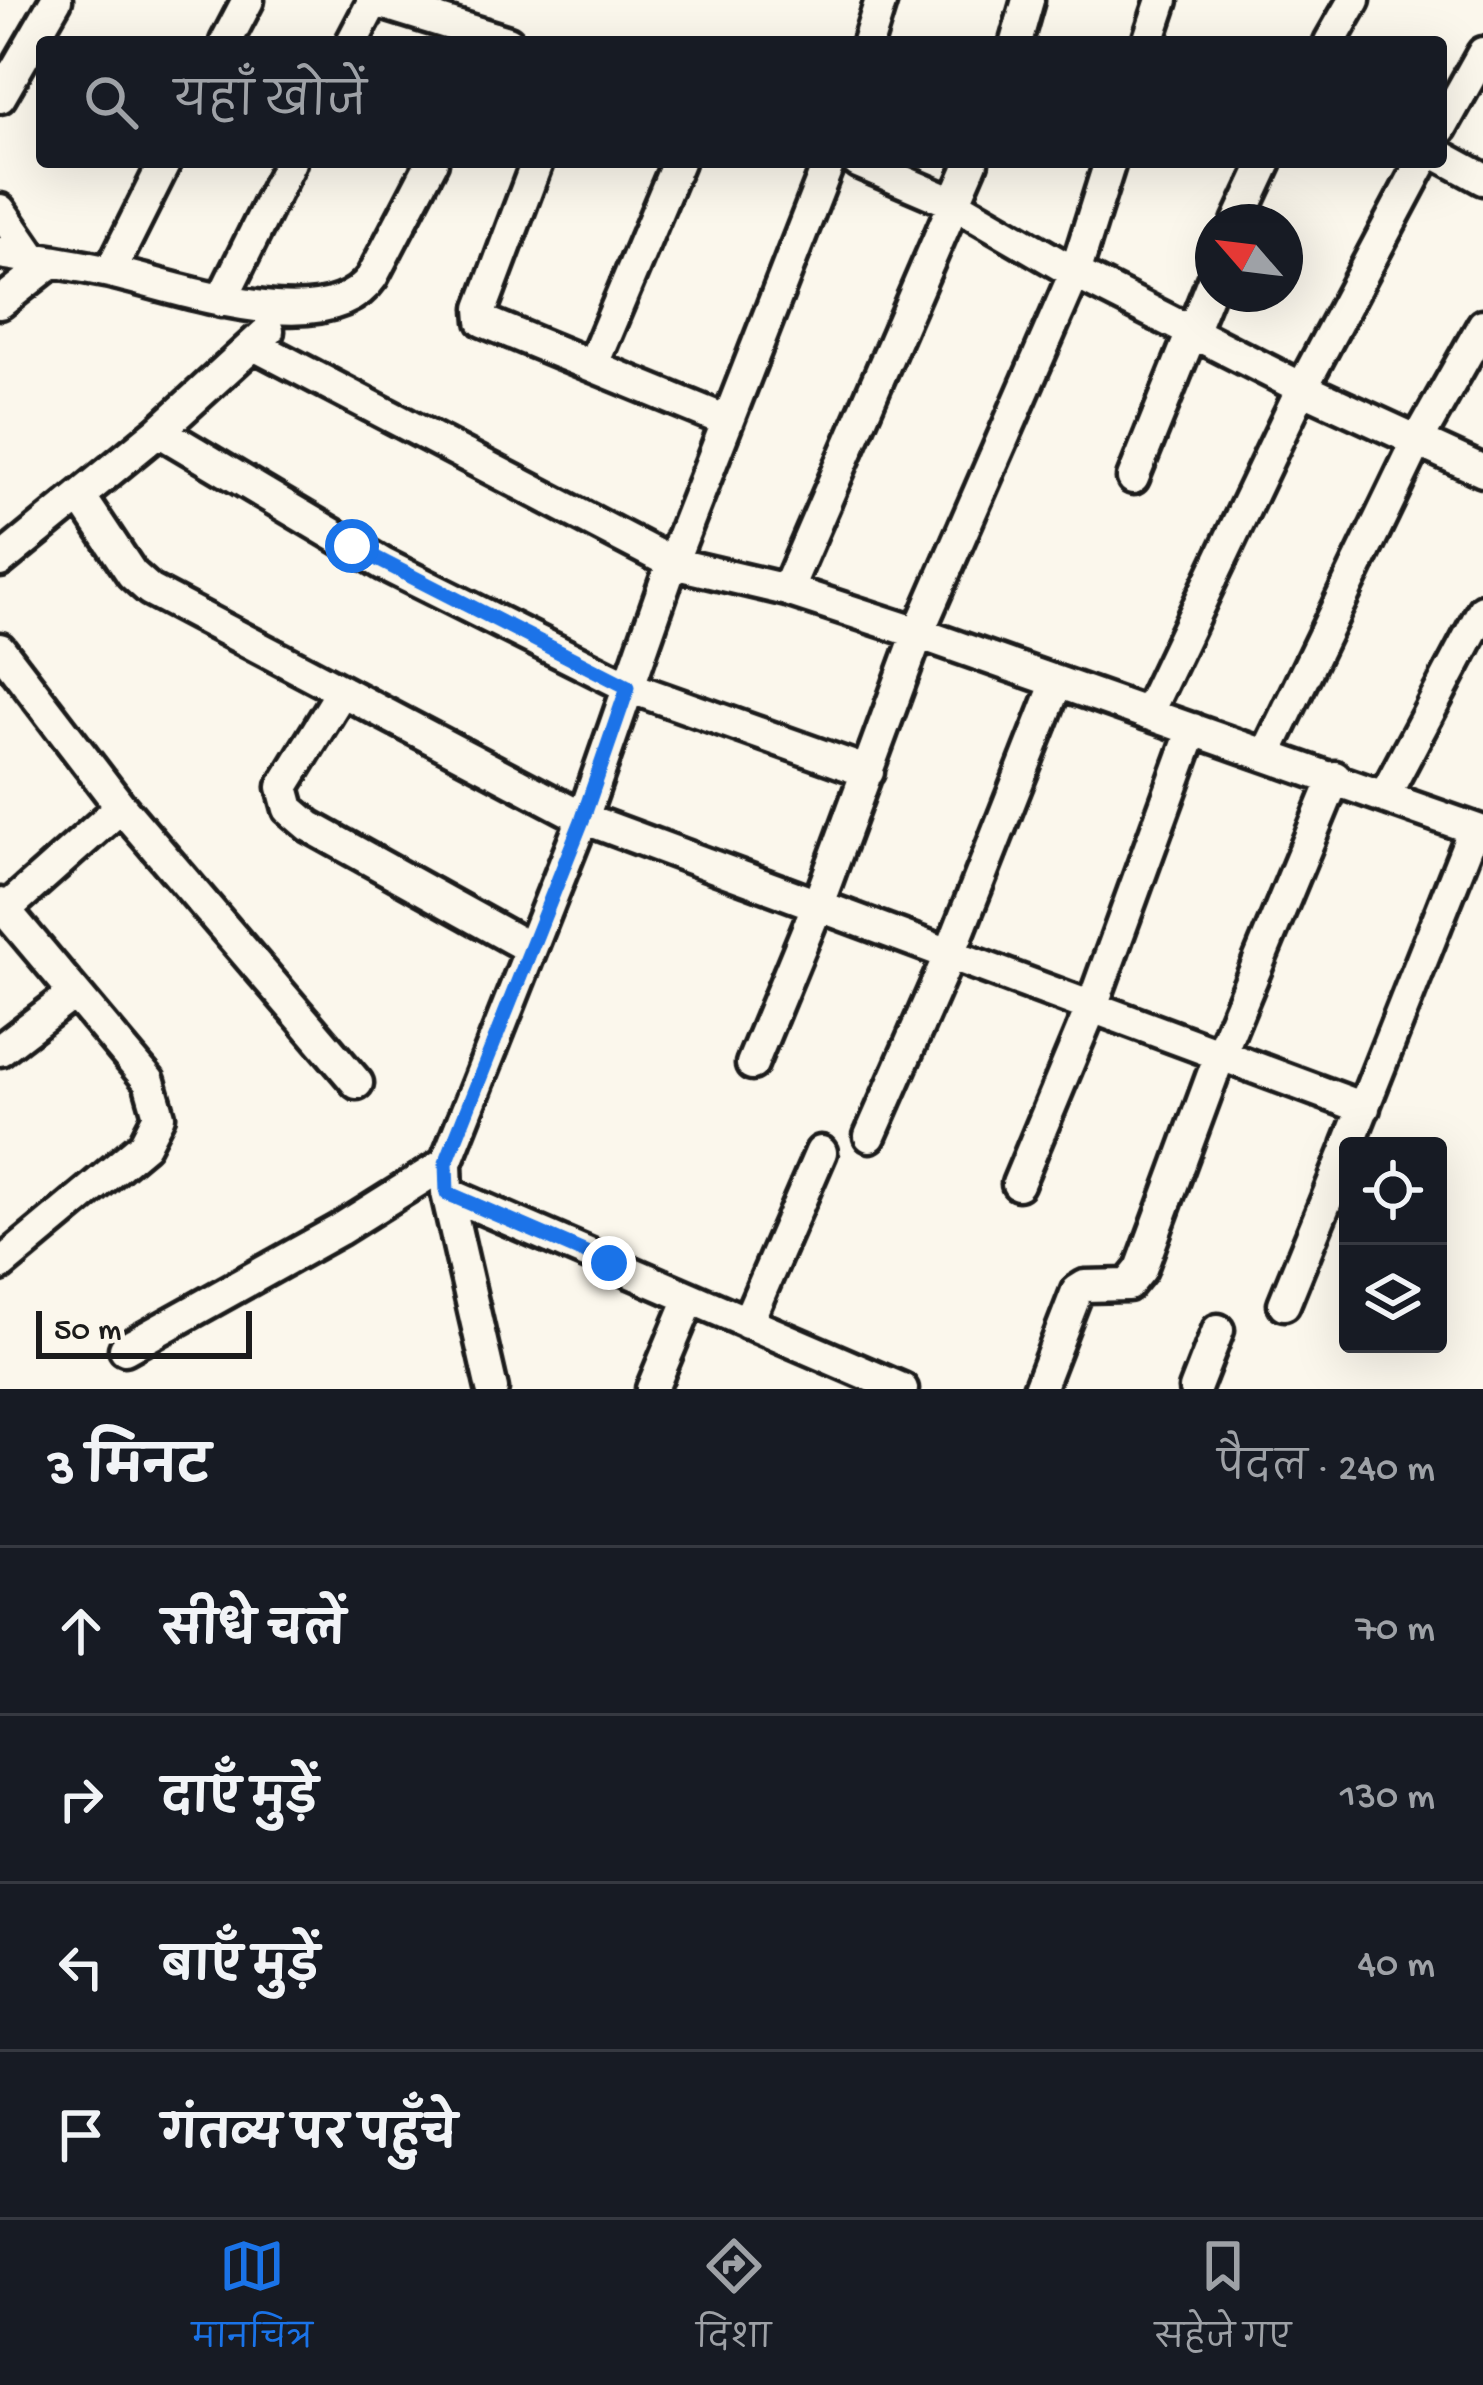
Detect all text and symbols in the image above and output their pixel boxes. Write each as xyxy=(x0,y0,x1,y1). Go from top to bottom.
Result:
search box xyxy=(36,36,1447,168)
icon: search xyxy=(78,69,144,135)
text: यहाँ खोजें xyxy=(174,79,367,132)
north arrow xyxy=(1195,204,1303,312)
route start xyxy=(325,519,379,573)
map controls xyxy=(1339,1137,1447,1353)
button: locate xyxy=(1339,1137,1447,1245)
route end xyxy=(582,1236,636,1290)
button: layers xyxy=(1339,1245,1447,1353)
scale bar xyxy=(36,1305,252,1358)
text: 50 m xyxy=(54,1313,121,1351)
text: 3 मिनट xyxy=(48,1442,210,1502)
text: पैदल · 240 m xyxy=(1217,1448,1435,1494)
icon: ahead xyxy=(48,1598,114,1664)
text: सीधे चलें xyxy=(162,1608,345,1661)
text: 70 m xyxy=(1356,1608,1435,1654)
icon: right xyxy=(48,1766,114,1832)
text: दाएँ मुड़ें xyxy=(162,1776,318,1829)
text: 130 m xyxy=(1340,1776,1435,1822)
icon: left xyxy=(48,1934,114,2000)
text: बाएँ मुड़ें xyxy=(162,1944,319,1997)
text: 40 m xyxy=(1357,1944,1435,1990)
icon: arrive xyxy=(48,2102,114,2168)
text: गंतव्य पर पहुँचे xyxy=(162,2112,457,2165)
tab: मानचित्र xyxy=(192,2233,313,2372)
tab: दिशा xyxy=(696,2233,771,2372)
tab: सहेजे गए xyxy=(1155,2233,1291,2372)

